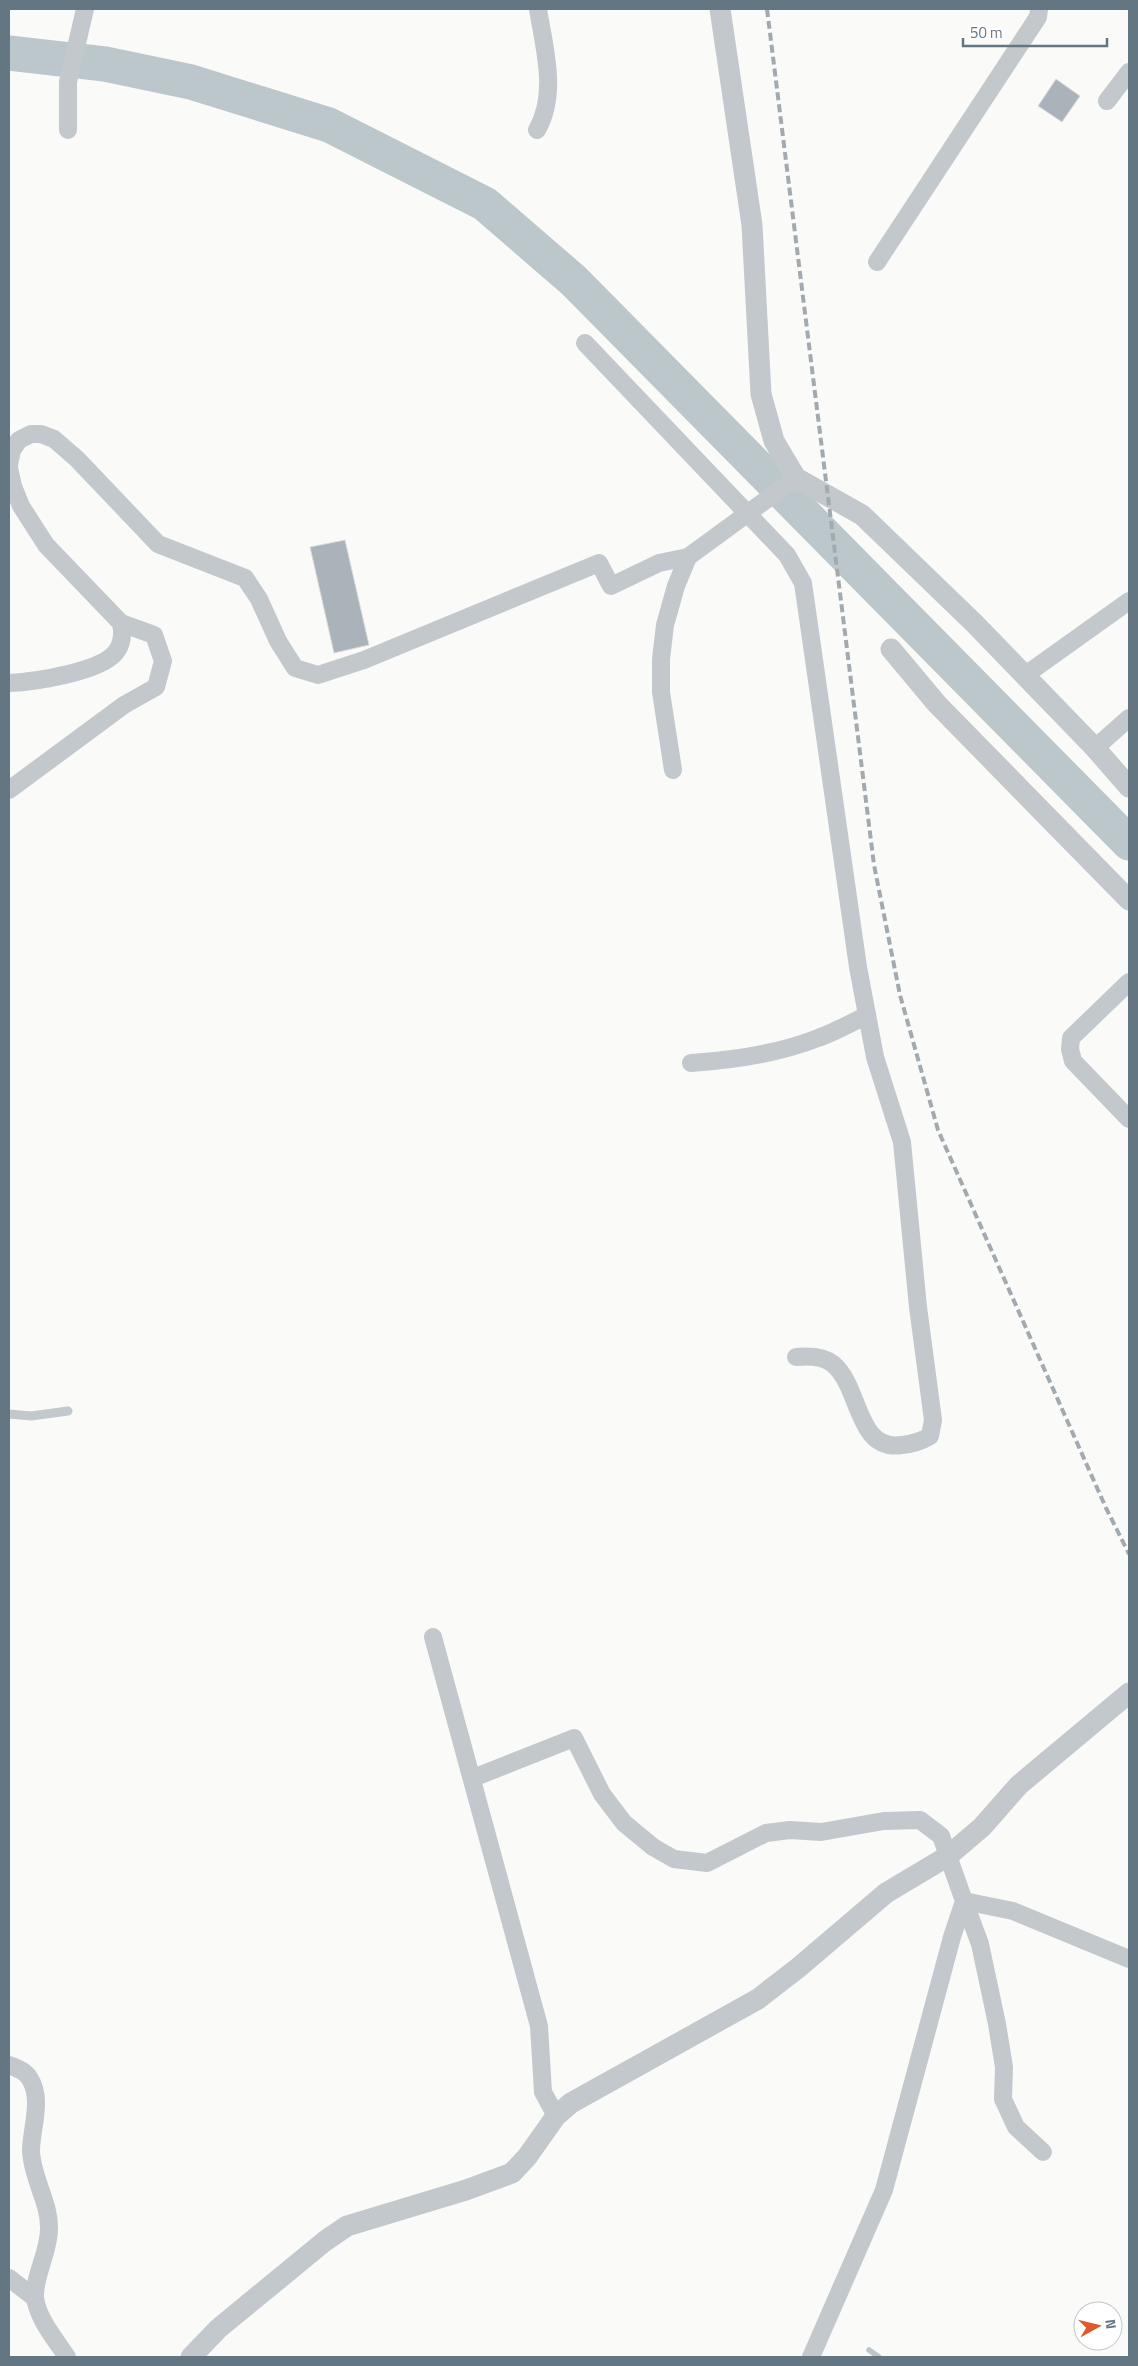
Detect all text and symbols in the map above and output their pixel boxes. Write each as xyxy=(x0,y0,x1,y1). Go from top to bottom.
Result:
scale bar xyxy=(963,15,1107,47)
text: 50 m xyxy=(970,21,1003,44)
north arrow xyxy=(1073,2301,1123,2351)
text: N xyxy=(1100,2318,1122,2330)

